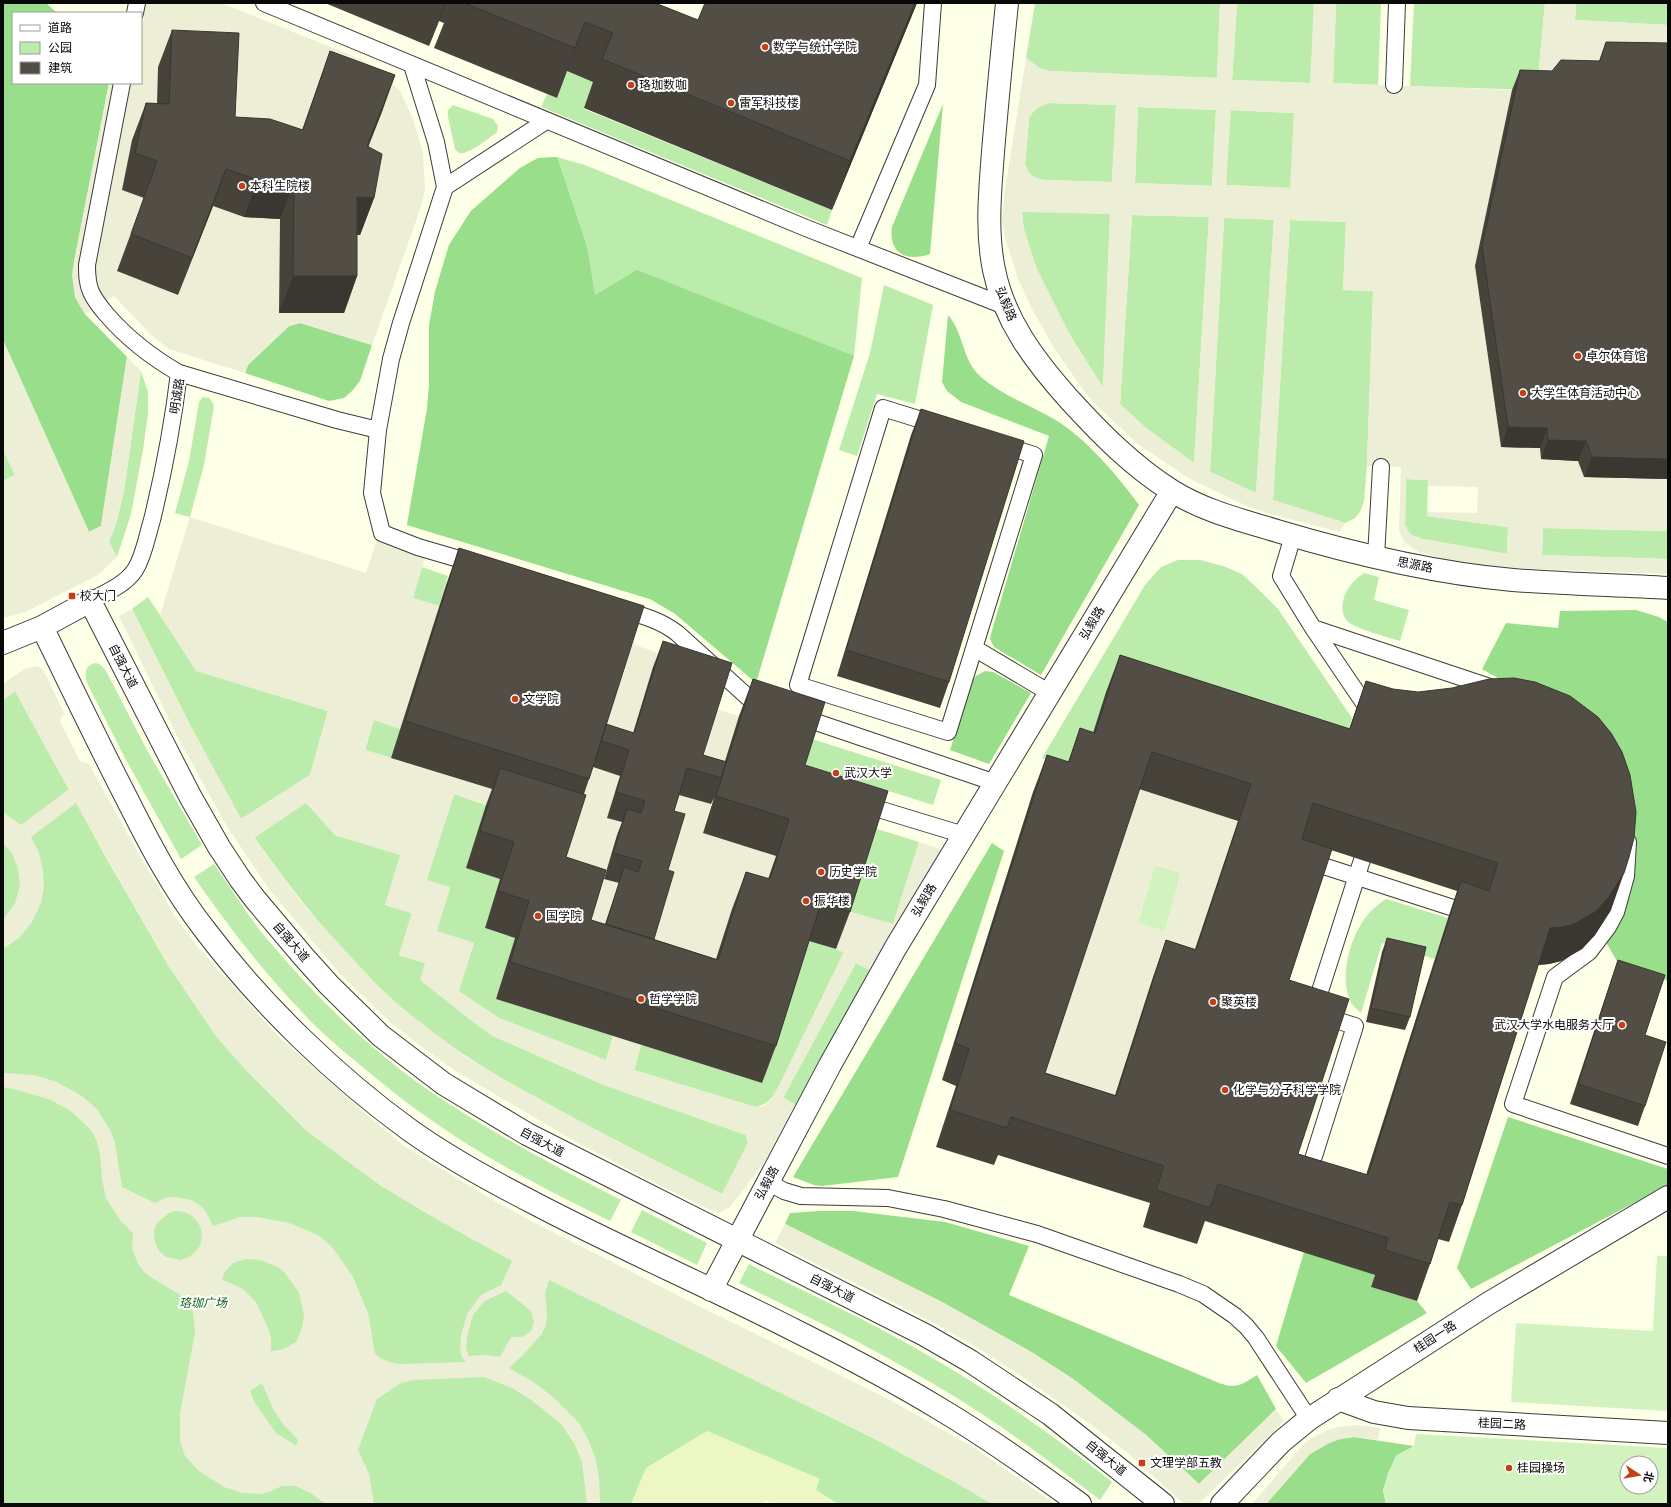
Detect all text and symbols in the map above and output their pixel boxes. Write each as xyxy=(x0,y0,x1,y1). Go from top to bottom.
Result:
legend xyxy=(12,12,142,84)
text: 道路 xyxy=(48,21,72,35)
place label: 数学与统计学院 xyxy=(773,40,857,54)
text: 公园 xyxy=(48,41,72,55)
marker: 数学与统计学院 xyxy=(760,42,770,52)
text: 建筑 xyxy=(48,61,72,75)
place label: 珞珈数咖 xyxy=(639,78,687,92)
marker: 珞珈数咖 xyxy=(626,80,636,90)
place label: 雷军科技楼 xyxy=(739,96,799,110)
marker: 雷军科技楼 xyxy=(726,98,736,108)
place label: 本科生院楼 xyxy=(250,179,310,193)
marker: 本科生院楼 xyxy=(237,181,247,191)
street label: 弘毅路 xyxy=(993,285,1019,323)
place label: 卓尔体育馆 xyxy=(1586,349,1646,363)
marker: 卓尔体育馆 xyxy=(1573,351,1583,361)
street label: 明诚路 xyxy=(167,377,187,415)
place label: 大学生体育活动中心 xyxy=(1531,386,1639,400)
marker: 大学生体育活动中心 xyxy=(1518,388,1528,398)
street label: 思源路 xyxy=(1396,555,1434,575)
place label: 校大门 xyxy=(80,589,116,603)
marker: 校大门 xyxy=(67,591,77,601)
street label: 弘毅路 xyxy=(1077,604,1107,642)
street label: 自强大道 xyxy=(106,641,140,691)
place label: 文学院 xyxy=(523,692,559,706)
marker: 文学院 xyxy=(510,694,520,704)
place label: 武汉大学 xyxy=(844,766,892,780)
marker: 武汉大学 xyxy=(831,768,841,778)
place label: 历史学院 xyxy=(829,865,877,879)
marker: 历史学院 xyxy=(816,867,826,877)
street label: 弘毅路 xyxy=(909,881,939,919)
place label: 振华楼 xyxy=(814,894,850,908)
marker: 振华楼 xyxy=(801,896,811,906)
place label: 国学院 xyxy=(546,909,582,923)
marker: 国学院 xyxy=(533,911,543,921)
street label: 自强大道 xyxy=(270,919,312,965)
place label: 哲学学院 xyxy=(649,992,697,1006)
marker: 哲学学院 xyxy=(636,994,646,1004)
place label: 聚英楼 xyxy=(1221,995,1257,1009)
marker: 聚英楼 xyxy=(1208,997,1218,1007)
place label: 武汉大学水电服务大厅 xyxy=(1494,1018,1614,1032)
marker: 武汉大学水电服务大厅 xyxy=(1617,1020,1627,1030)
place label: 化学与分子科学学院 xyxy=(1233,1083,1341,1097)
marker: 化学与分子科学学院 xyxy=(1220,1085,1230,1095)
street label: 自强大道 xyxy=(518,1125,566,1159)
street label: 弘毅路 xyxy=(752,1164,782,1202)
street label: 自强大道 xyxy=(807,1271,857,1305)
park label: 珞珈广场 xyxy=(179,1296,228,1310)
street label: 桂园一路 xyxy=(1411,1318,1459,1356)
street label: 桂园二路 xyxy=(1478,1416,1526,1432)
street label: 自强大道 xyxy=(1083,1437,1129,1479)
north arrow xyxy=(1619,1455,1659,1495)
place label: 文理学部五教 xyxy=(1150,1456,1222,1470)
marker: 文理学部五教 xyxy=(1137,1458,1147,1468)
place label: 桂园操场 xyxy=(1517,1461,1565,1475)
marker: 桂园操场 xyxy=(1504,1463,1514,1473)
text: 北 xyxy=(1642,1470,1656,1484)

